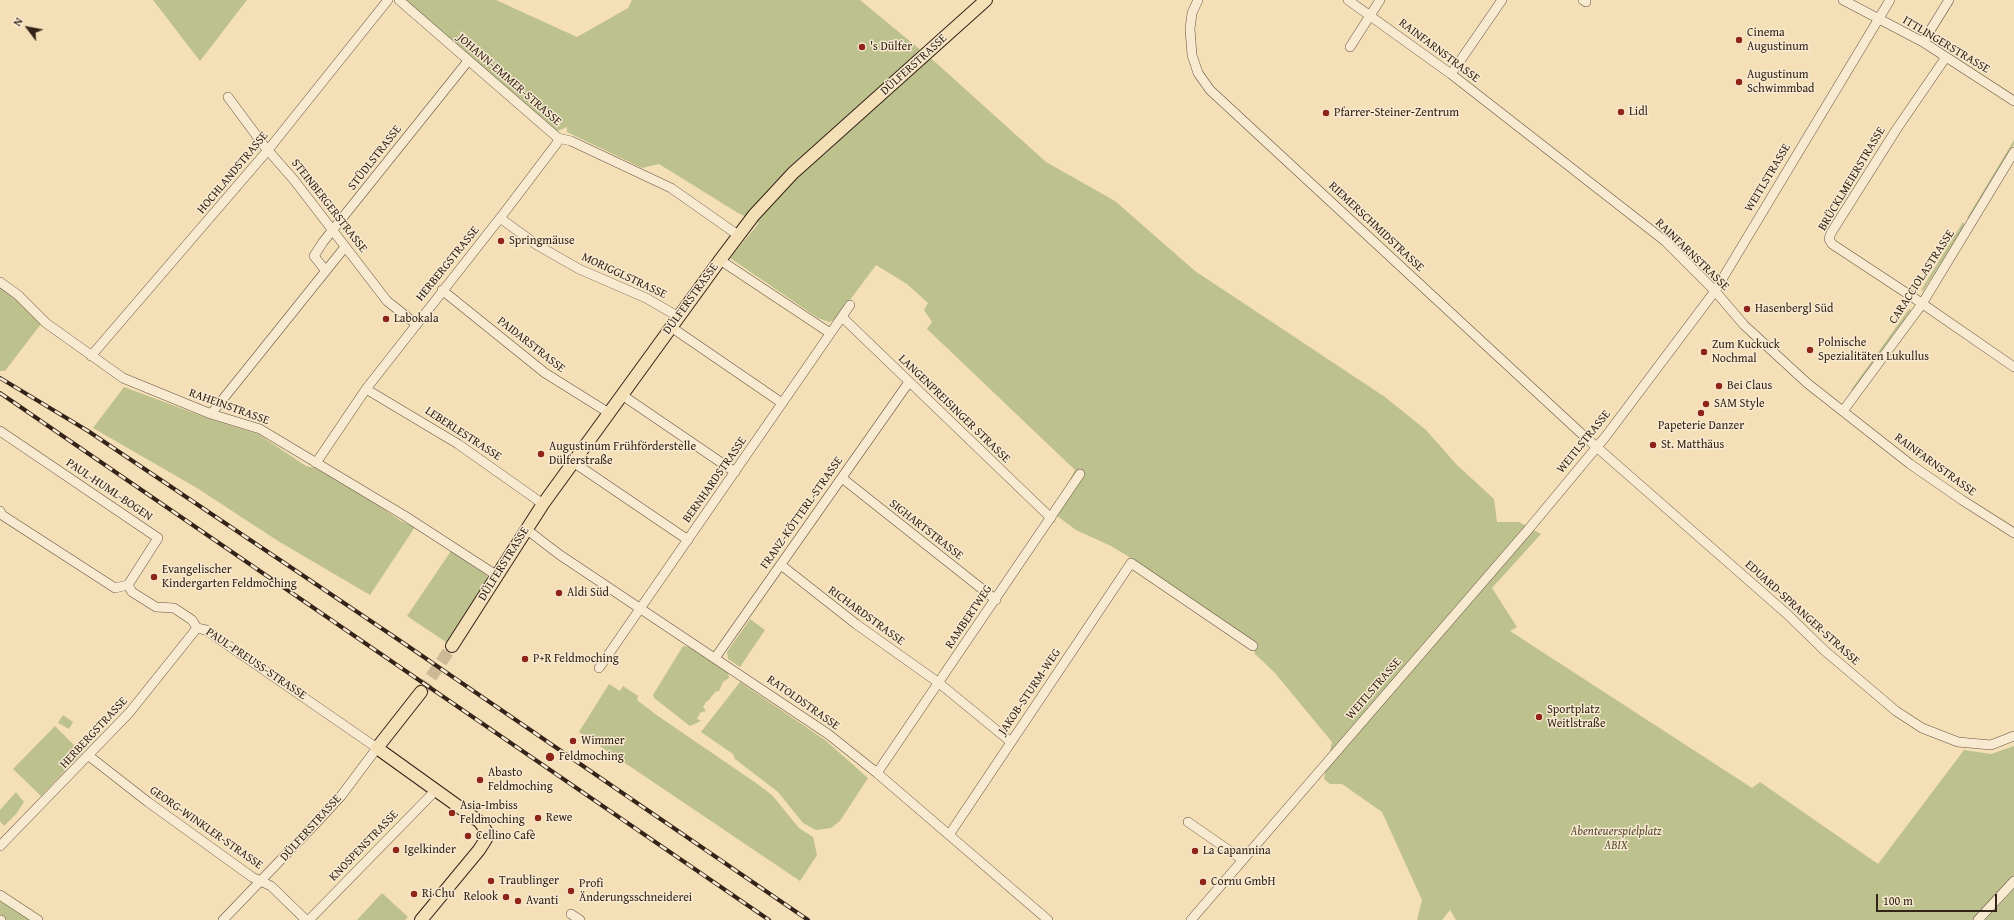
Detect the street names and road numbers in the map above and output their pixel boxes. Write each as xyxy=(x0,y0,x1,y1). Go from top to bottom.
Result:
street label: ITTLINGERSTRASSE xyxy=(1900,13,1992,77)
street label: RAINFARNSTRASSE xyxy=(1396,16,1482,86)
street label: JOHANN-EMMER-STRASSE xyxy=(454,31,564,129)
street label: DÜLFERSTRASSE xyxy=(878,31,950,99)
street label: STÜDLSTRASSE xyxy=(345,123,405,193)
street label: BRÜCKLMEIERSTRASSE xyxy=(1815,125,1889,233)
street label: HOCHLANDSTRASSE xyxy=(195,129,271,217)
street label: WEITLSTRASSE xyxy=(1742,141,1794,215)
street label: STEINBERGERSTRASSE xyxy=(288,156,370,256)
street label: RIEMERSCHMIDSTRASSE xyxy=(1325,179,1427,275)
street label: RAINFARNSTRASSE xyxy=(1652,216,1732,294)
street label: HERBERGSTRASSE xyxy=(413,224,483,304)
street label: CARACCIOLASTRASSE xyxy=(1886,227,1958,327)
street label: MORIGGLSTRASSE xyxy=(579,250,669,302)
street label: DÜLFERSTRASSE xyxy=(660,261,722,337)
street label: PAIDARSTRASSE xyxy=(494,314,568,376)
street label: LANGENPREISINGER STRASSE xyxy=(895,352,1013,466)
street label: RAHEINSTRASSE xyxy=(187,386,271,428)
street label: LEBERLESTRASSE xyxy=(422,404,504,464)
street label: WEITLSTRASSE xyxy=(1554,408,1614,476)
street label: RAINFARNSTRASSE xyxy=(1891,431,1979,499)
street label: BERNHARDSTRASSE xyxy=(680,434,750,526)
street label: FRANZ-KÖTTERL-STRASSE xyxy=(758,454,846,572)
street label: PAUL-HUML-BOGEN xyxy=(63,456,155,524)
street label: SIGHARTSTRASSE xyxy=(886,497,966,563)
street label: DÜLFERSTRASSE xyxy=(476,524,532,604)
street label: EDUARD-SPRANGER-STRASSE xyxy=(1742,558,1862,668)
street label: RAMBERTWEG xyxy=(942,582,996,652)
street label: RICHARDSTRASSE xyxy=(825,583,907,649)
street label: PAUL-PREUSS-STRASSE xyxy=(203,625,309,703)
street label: JAKOB-STURM-WEG xyxy=(996,646,1064,738)
street label: WEITLSTRASSE xyxy=(1343,655,1405,723)
street label: RATOLDSTRASSE xyxy=(764,673,842,733)
street label: HERBERGSTRASSE xyxy=(57,694,131,772)
street label: GEORG-WINKLER-STRASSE xyxy=(147,783,265,873)
street label: DÜLFERSTRASSE xyxy=(277,792,345,864)
street label: KNOSPENSTRASSE xyxy=(327,808,401,884)

